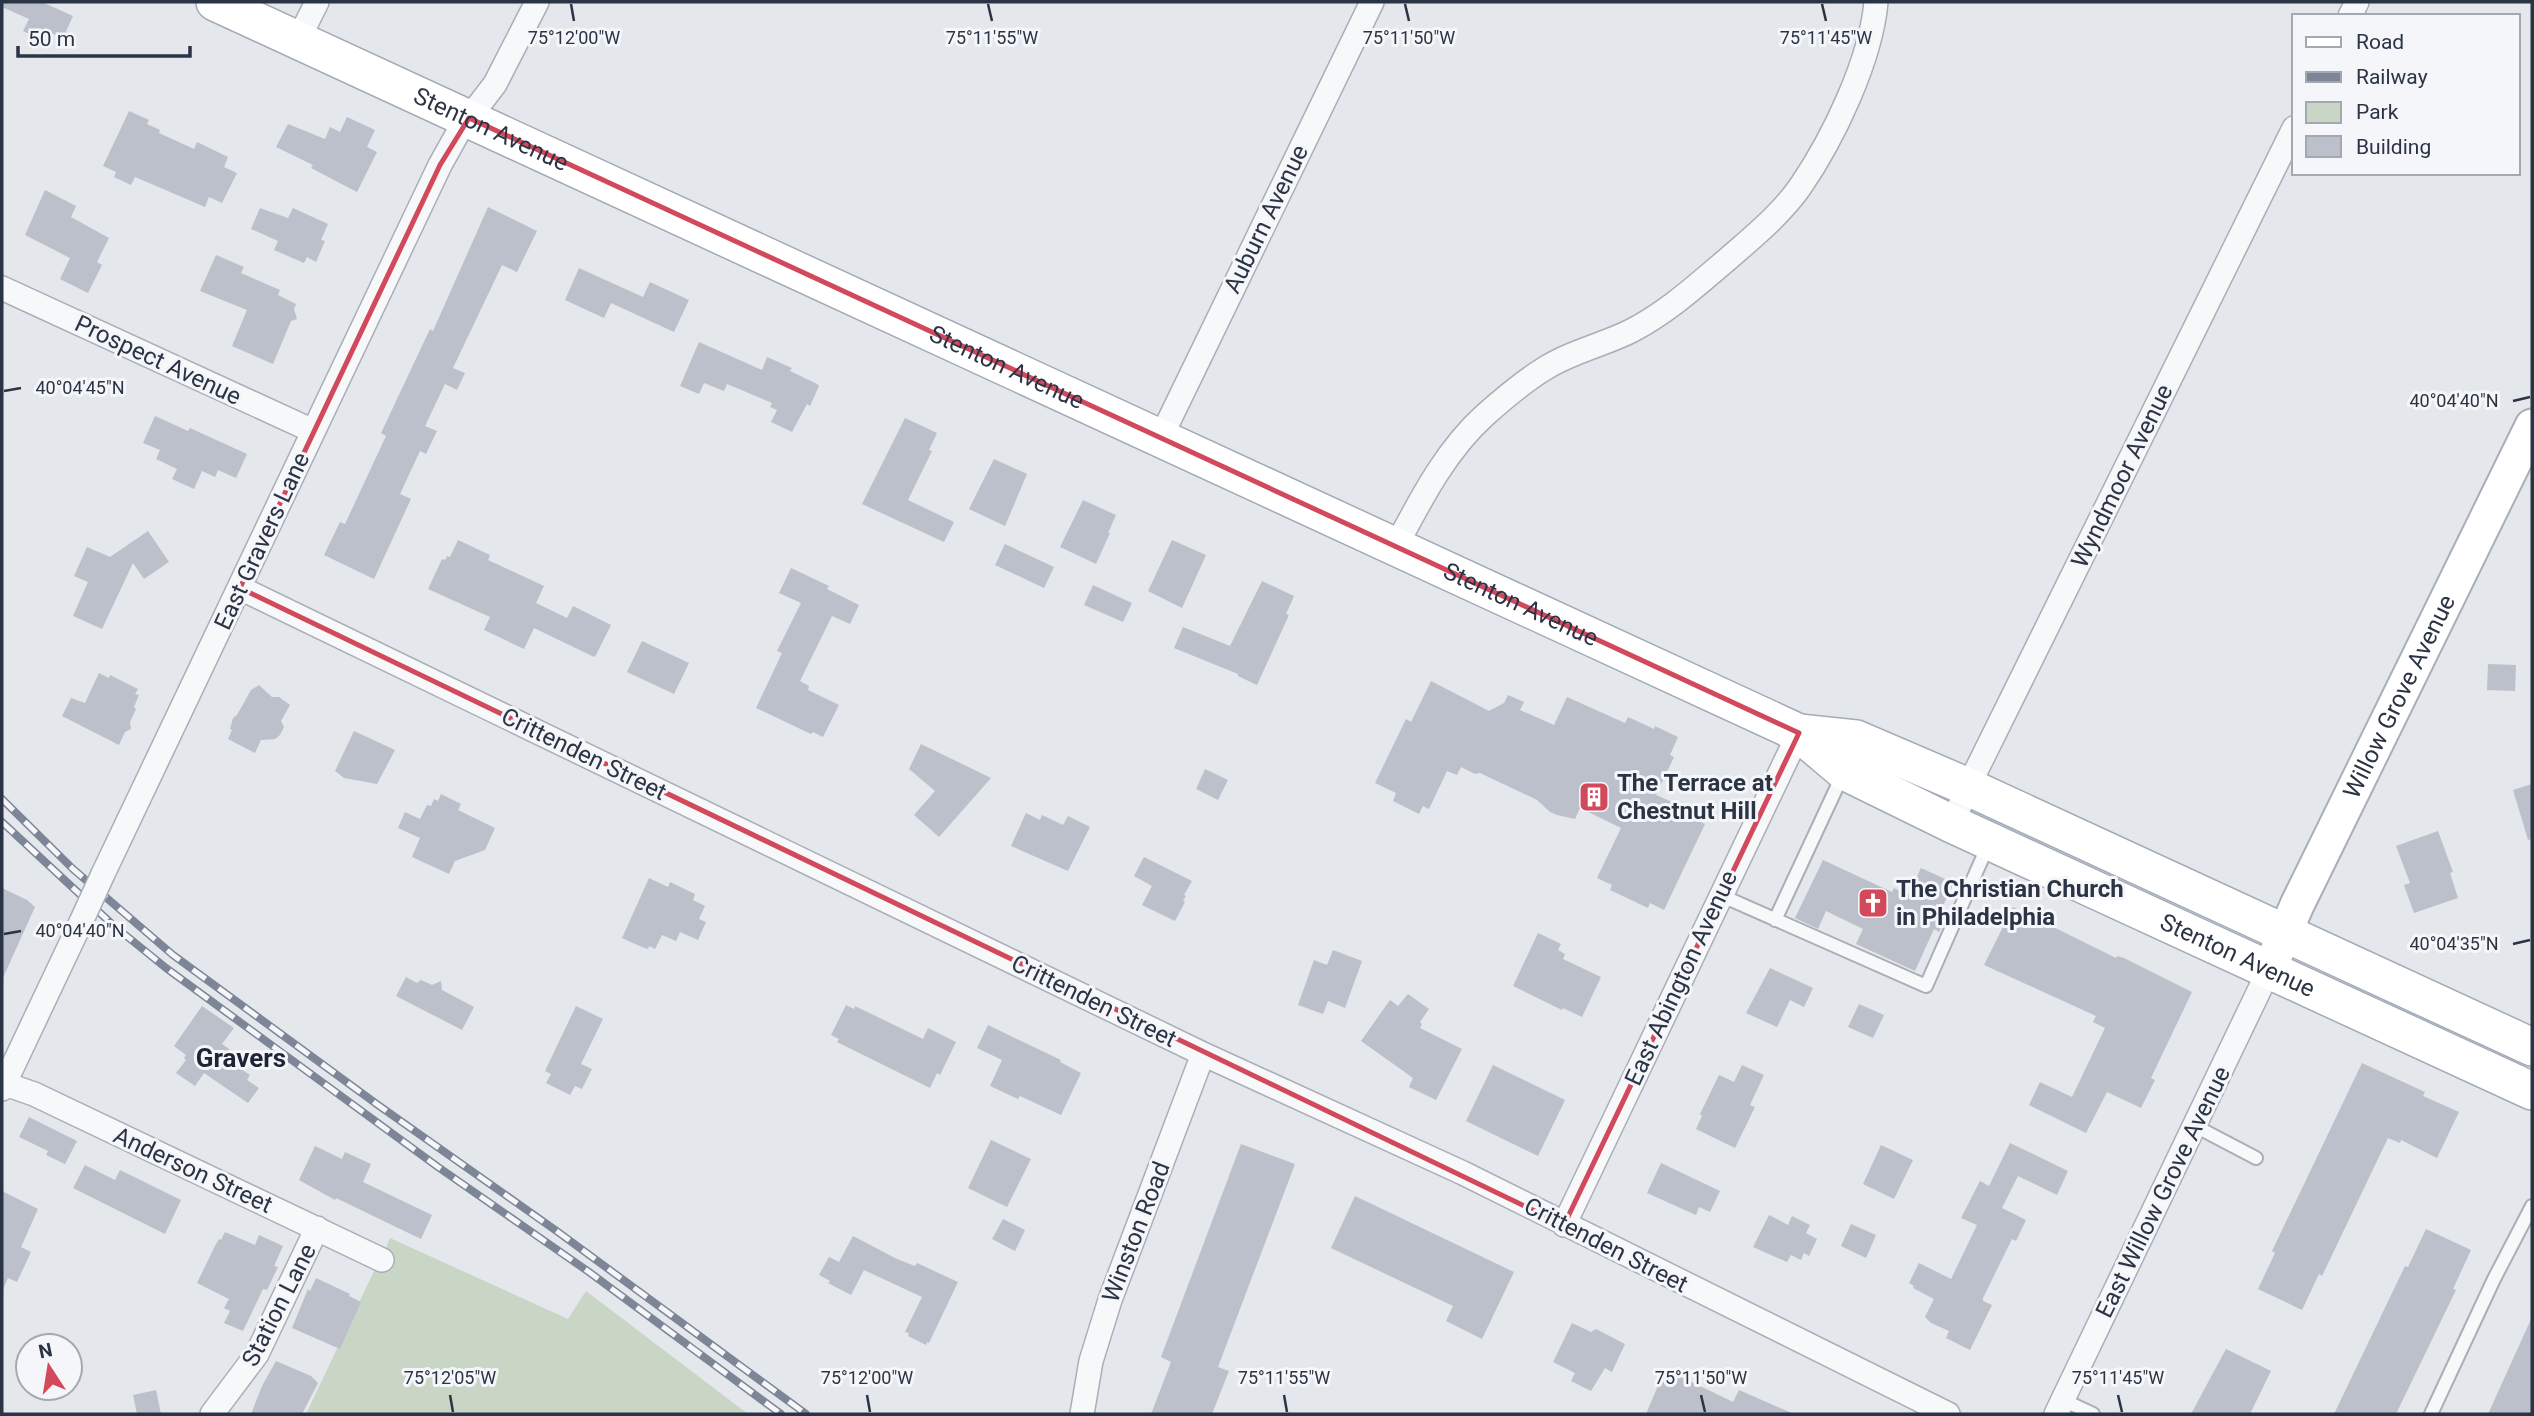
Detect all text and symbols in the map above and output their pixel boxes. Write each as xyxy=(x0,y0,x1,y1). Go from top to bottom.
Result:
scale bar xyxy=(18,14,189,58)
legend xyxy=(2292,14,2520,175)
text: 50 m xyxy=(28,27,75,51)
text: 75°12'00"W xyxy=(528,27,620,48)
text: 75°11'55"W xyxy=(946,27,1038,48)
text: 75°11'50"W xyxy=(1363,27,1455,48)
text: 75°11'45"W xyxy=(1780,27,1872,48)
text: Road xyxy=(2356,30,2404,54)
text: Railway xyxy=(2356,65,2428,89)
street label: Stenton Avenue xyxy=(409,82,573,177)
text: Park xyxy=(2356,100,2399,124)
text: Building xyxy=(2356,135,2431,159)
street label: Auburn Avenue xyxy=(1218,140,1314,298)
street label: Prospect Avenue xyxy=(70,309,246,411)
street label: Stenton Avenue xyxy=(925,320,1089,415)
text: 40°04'45"N xyxy=(35,377,125,398)
street label: Wyndmoor Avenue xyxy=(2065,380,2179,572)
text: 40°04'40"N xyxy=(2409,390,2499,411)
street label: East Gravers Lane xyxy=(209,448,315,634)
street label: Stenton Avenue xyxy=(1439,557,1602,652)
street label: Willow Grove Avenue xyxy=(2338,590,2461,803)
street label: Crittenden Street xyxy=(497,702,671,806)
place label: The Terrace at Chestnut Hill xyxy=(1617,769,1773,825)
building icon: The Terrace at Chestnut Hill xyxy=(1577,780,1611,814)
street label: East Abington Avenue xyxy=(1619,866,1743,1090)
place label: The Christian Church in Philadelphia xyxy=(1896,875,2124,931)
church icon: The Christian Church in Philadelphia xyxy=(1856,886,1890,920)
street label: Stenton Avenue xyxy=(2156,908,2319,1003)
text: 40°04'40"N xyxy=(35,920,125,941)
text: 40°04'35"N xyxy=(2409,933,2499,954)
street label: Crittenden Street xyxy=(1007,949,1181,1053)
district label: Gravers xyxy=(196,1043,286,1073)
street label: East Willow Grove Avenue xyxy=(2090,1062,2236,1322)
street label: Anderson Street xyxy=(109,1121,277,1219)
street label: Winston Road xyxy=(1096,1158,1176,1306)
street label: Crittenden Street xyxy=(1519,1192,1693,1298)
street label: Station Lane xyxy=(236,1239,322,1371)
north arrow xyxy=(14,1332,84,1402)
text: N xyxy=(37,1338,55,1364)
text: 75°12'05"W xyxy=(404,1367,496,1388)
text: 75°12'00"W xyxy=(821,1367,913,1388)
text: 75°11'55"W xyxy=(1238,1367,1330,1388)
text: 75°11'50"W xyxy=(1655,1367,1747,1388)
text: 75°11'45"W xyxy=(2072,1367,2164,1388)

